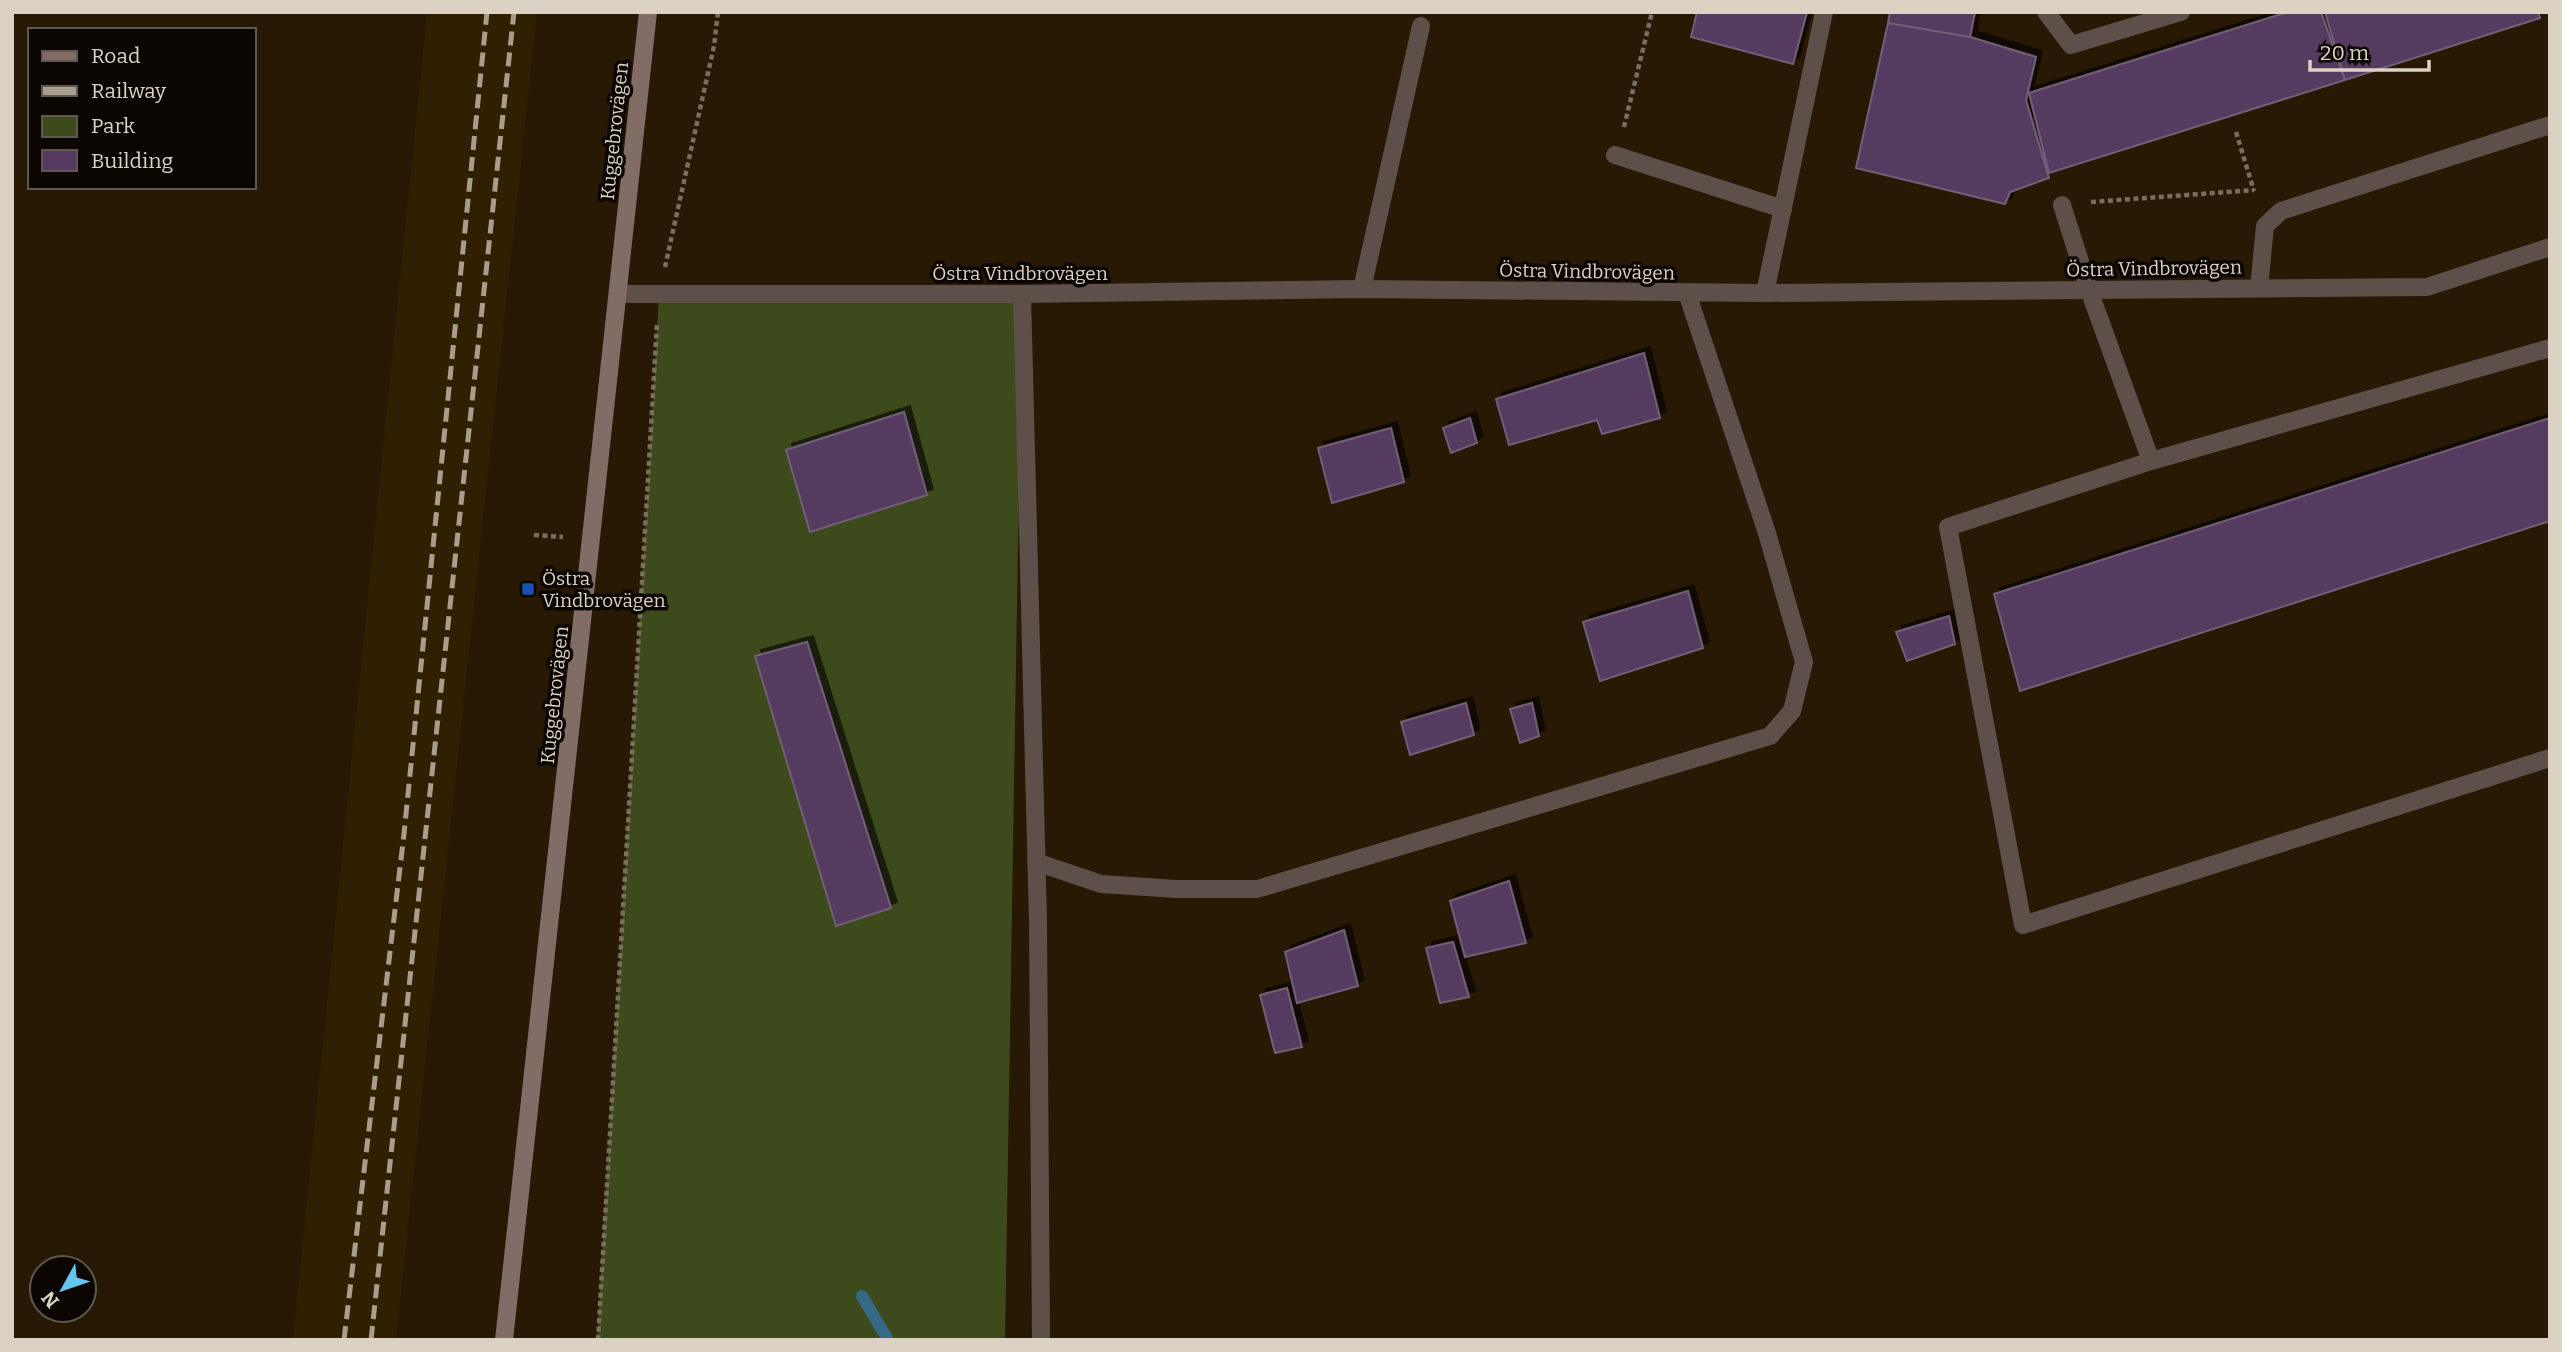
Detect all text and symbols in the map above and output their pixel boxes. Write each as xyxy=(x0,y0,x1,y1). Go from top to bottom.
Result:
legend xyxy=(28,28,256,189)
scale bar xyxy=(2310,28,2429,72)
text: 20 m xyxy=(2320,40,2369,66)
text: Road xyxy=(91,43,140,69)
street label: Kuggebrovägen xyxy=(596,61,633,201)
text: Railway xyxy=(91,78,167,104)
text: Park xyxy=(91,113,135,139)
text: Building xyxy=(91,148,174,174)
street label: Östra Vindbrovägen xyxy=(2066,255,2242,282)
street label: Östra Vindbrovägen xyxy=(1499,258,1675,285)
street label: Östra Vindbrovägen xyxy=(932,262,1108,285)
place label: Östra Vindbrovägen xyxy=(542,567,666,612)
marker: Östra Vindbrovägen xyxy=(520,581,536,597)
street label: Kuggebrovägen xyxy=(536,625,573,765)
north arrow xyxy=(28,1254,98,1324)
text: N xyxy=(37,1286,64,1313)

